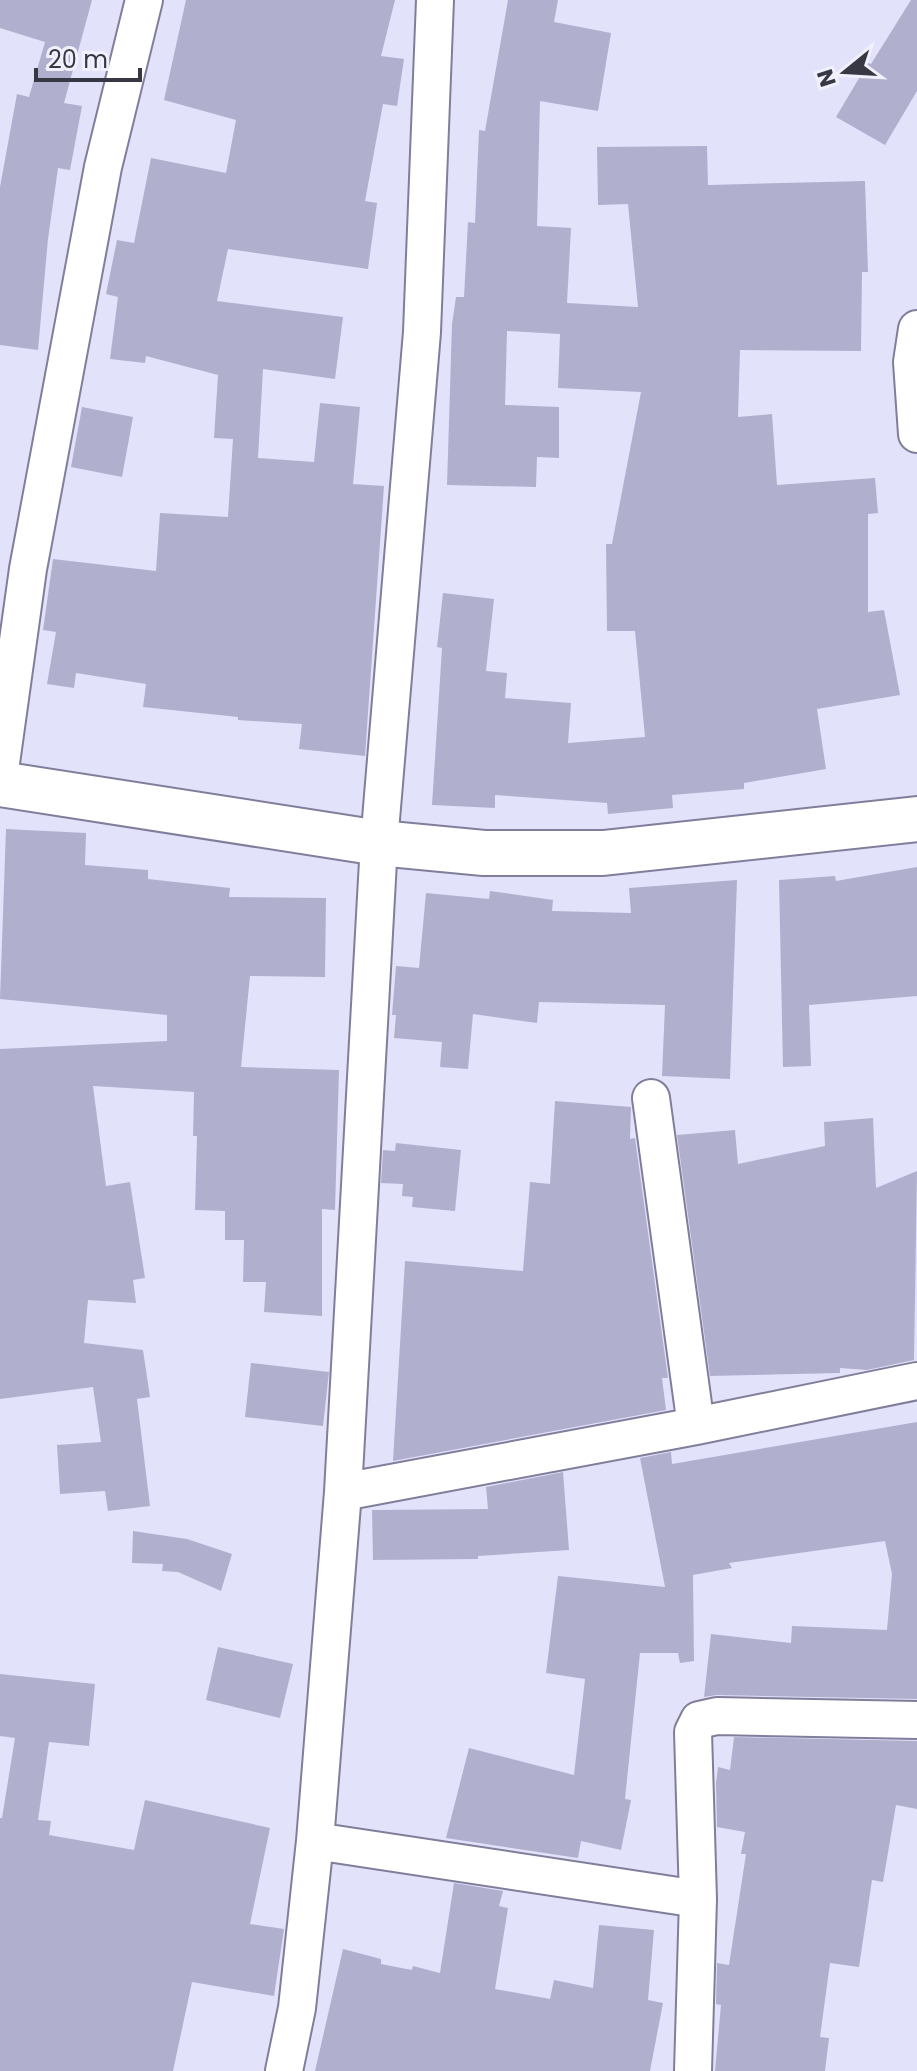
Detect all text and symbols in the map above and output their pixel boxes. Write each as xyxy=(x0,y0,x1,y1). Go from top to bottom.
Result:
scale bar xyxy=(36,32,140,82)
north arrow xyxy=(805,32,885,112)
text: 20 m xyxy=(48,43,108,76)
text: N xyxy=(809,65,844,91)

